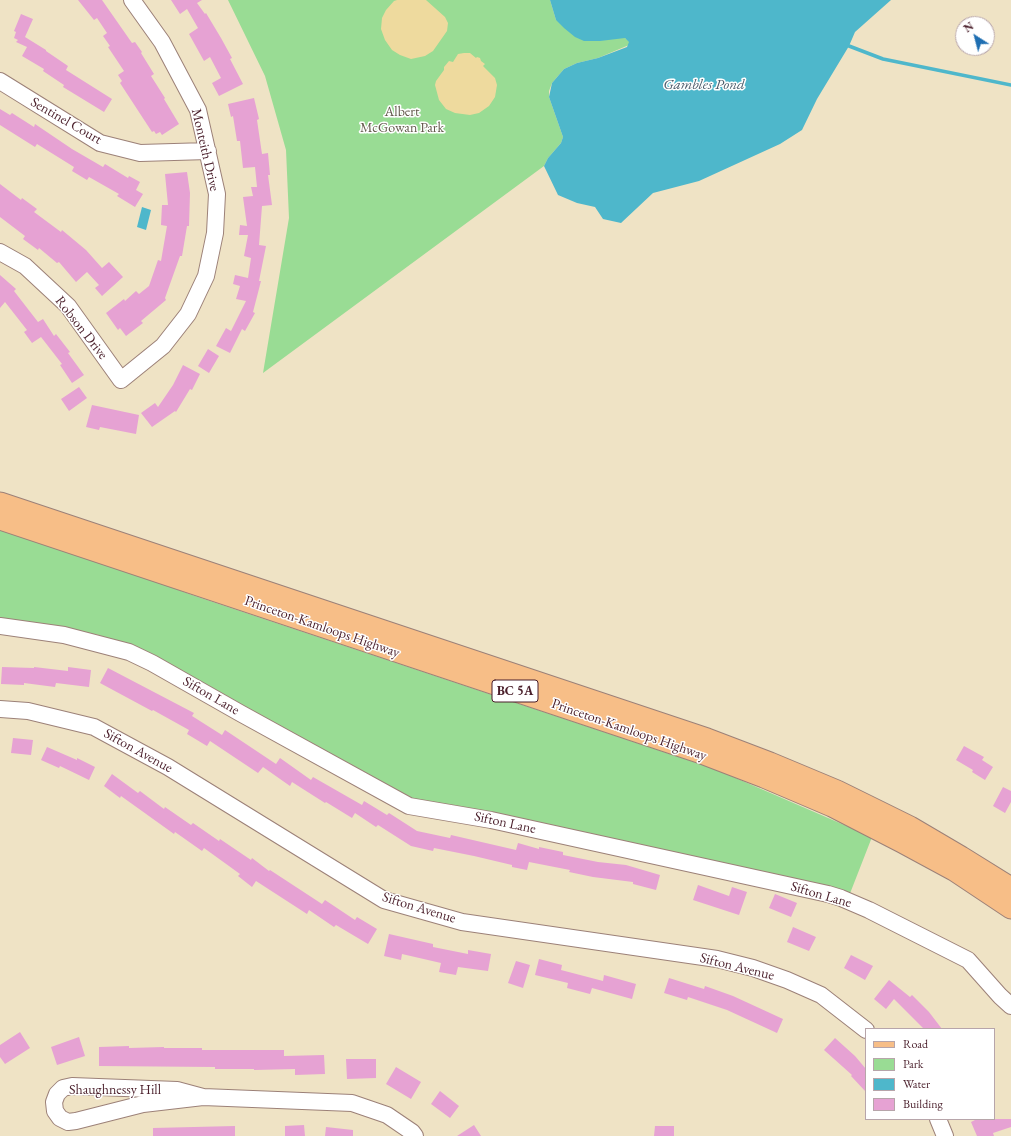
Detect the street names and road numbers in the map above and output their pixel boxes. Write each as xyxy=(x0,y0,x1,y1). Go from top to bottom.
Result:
street label: Sentinel Court xyxy=(27,94,105,148)
street label: Monteith Drive xyxy=(187,107,223,193)
street label: Robson Drive xyxy=(51,293,111,363)
street label: Princeton-Kamloops Highway xyxy=(242,592,402,662)
street label: Sifton Lane xyxy=(180,673,242,719)
road number: BC 5A xyxy=(492,680,538,702)
street label: Princeton-Kamloops Highway xyxy=(549,695,709,765)
street label: Sifton Avenue xyxy=(101,725,175,777)
street label: Sifton Lane xyxy=(473,808,537,838)
street label: Sifton Lane xyxy=(789,878,853,912)
street label: Sifton Avenue xyxy=(380,889,458,927)
street label: Sifton Avenue xyxy=(698,950,776,984)
street label: Shaughnessy Hill xyxy=(69,1082,161,1098)

